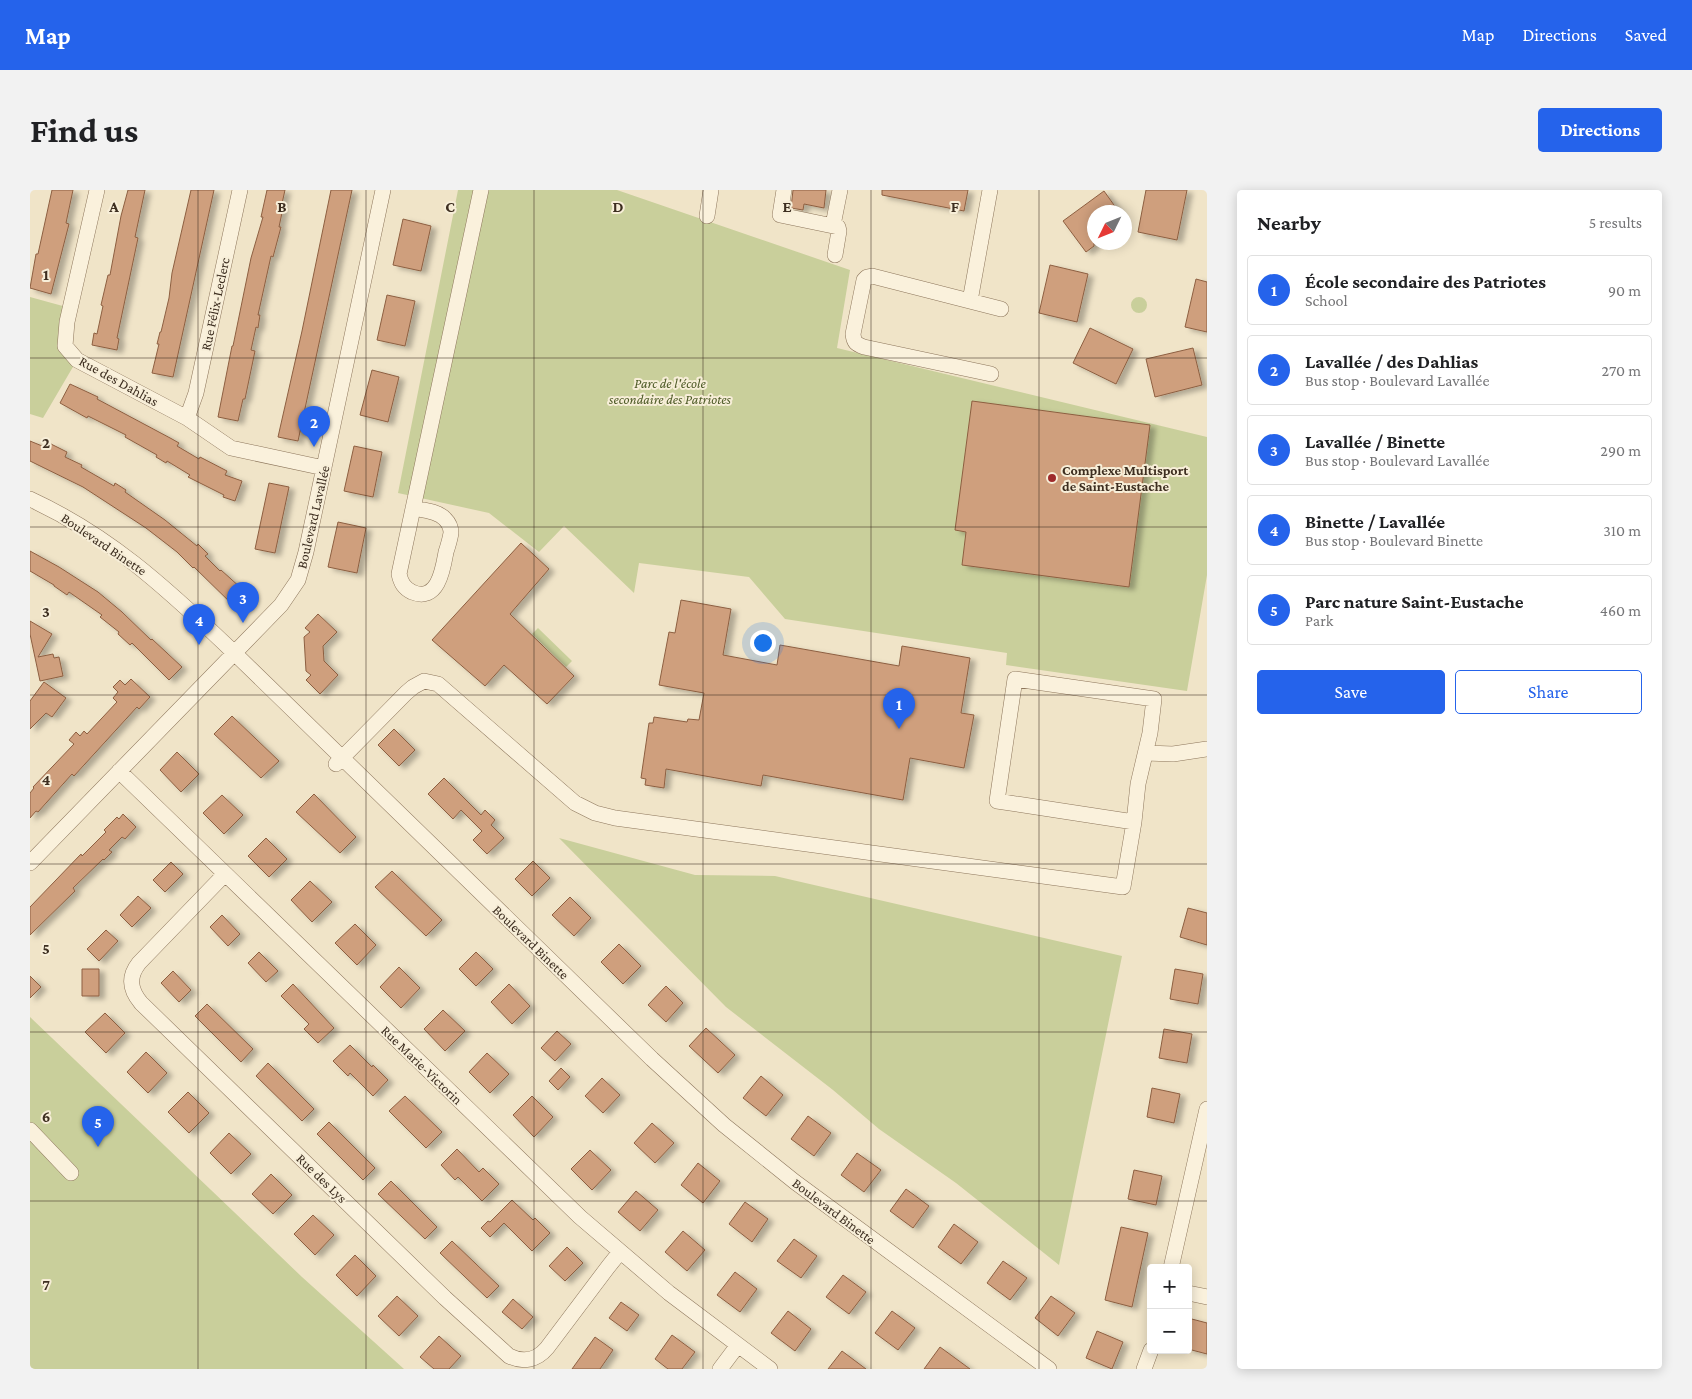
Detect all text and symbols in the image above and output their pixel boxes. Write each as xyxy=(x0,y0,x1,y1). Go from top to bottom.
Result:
text: Map xyxy=(25,22,71,49)
text: Map xyxy=(1462,25,1494,45)
text: Directions xyxy=(1522,25,1597,45)
text: Saved xyxy=(1625,25,1667,45)
button: Directions xyxy=(1538,108,1662,152)
text: Find us xyxy=(30,111,138,150)
text: A xyxy=(108,198,119,215)
text: B xyxy=(277,198,287,215)
text: C xyxy=(445,198,455,215)
text: D xyxy=(612,198,624,215)
text: E xyxy=(782,198,792,215)
text: F xyxy=(951,198,960,215)
north arrow xyxy=(1087,205,1132,250)
text: Nearby xyxy=(1257,211,1321,235)
text: 5 results xyxy=(1589,214,1642,231)
street label: Rue Félix-Leclerc xyxy=(197,256,233,352)
text: 1 xyxy=(43,266,49,283)
text: École secondaire des Patriotes xyxy=(1305,271,1546,292)
text: 1 xyxy=(1271,282,1277,299)
text: 90 m xyxy=(1608,282,1641,299)
text: School xyxy=(1305,292,1348,309)
text: Lavallée / des Dahlias xyxy=(1305,351,1478,372)
street label: Rue des Dahlias xyxy=(77,353,161,409)
text: 2 xyxy=(1270,362,1278,379)
text: 270 m xyxy=(1602,362,1641,379)
text: Bus stop · Boulevard Lavallée xyxy=(1305,372,1489,389)
park label: Parc de l'école secondaire des Patriotes xyxy=(608,375,732,407)
pin: 2 xyxy=(298,406,330,447)
text: Lavallée / Binette xyxy=(1305,431,1445,452)
text: 2 xyxy=(42,434,50,451)
text: 3 xyxy=(1270,442,1278,459)
text: 290 m xyxy=(1600,442,1641,459)
text: Bus stop · Boulevard Lavallée xyxy=(1305,452,1489,469)
place label: Complexe Multisport de Saint-Eustache xyxy=(1062,462,1189,494)
street label: Boulevard Lavallée xyxy=(293,464,333,570)
marker: Complexe Multisport de Saint-Eustache xyxy=(1046,472,1058,484)
street label: Boulevard Binette xyxy=(58,510,150,578)
text: Binette / Lavallée xyxy=(1305,511,1445,532)
text: 4 xyxy=(1270,522,1278,539)
text: 310 m xyxy=(1603,522,1641,539)
text: Bus stop · Boulevard Binette xyxy=(1305,532,1483,549)
pin: 3 xyxy=(227,582,259,623)
text: Parc nature Saint-Eustache xyxy=(1305,591,1524,612)
text: 5 xyxy=(1270,602,1278,619)
text: 460 m xyxy=(1600,602,1641,619)
text: 3 xyxy=(42,603,50,620)
pin: 4 xyxy=(183,604,215,645)
text: Park xyxy=(1305,612,1333,629)
your location xyxy=(750,630,776,656)
button: Save xyxy=(1257,670,1445,714)
button: Share xyxy=(1455,670,1642,714)
pin: 1 xyxy=(883,688,915,729)
text: 4 xyxy=(42,771,51,788)
street label: Boulevard Binette xyxy=(490,902,572,982)
text: 5 xyxy=(42,940,50,957)
street label: Rue Marie-Victorin xyxy=(378,1022,466,1108)
pin: 5 xyxy=(82,1106,114,1147)
text: 6 xyxy=(42,1108,50,1125)
street label: Rue des Lys xyxy=(293,1150,351,1206)
street label: Boulevard Binette xyxy=(789,1175,879,1247)
map controls xyxy=(1147,1264,1192,1354)
button: + xyxy=(1147,1264,1192,1309)
text: 7 xyxy=(42,1276,50,1293)
button: − xyxy=(1147,1309,1192,1354)

